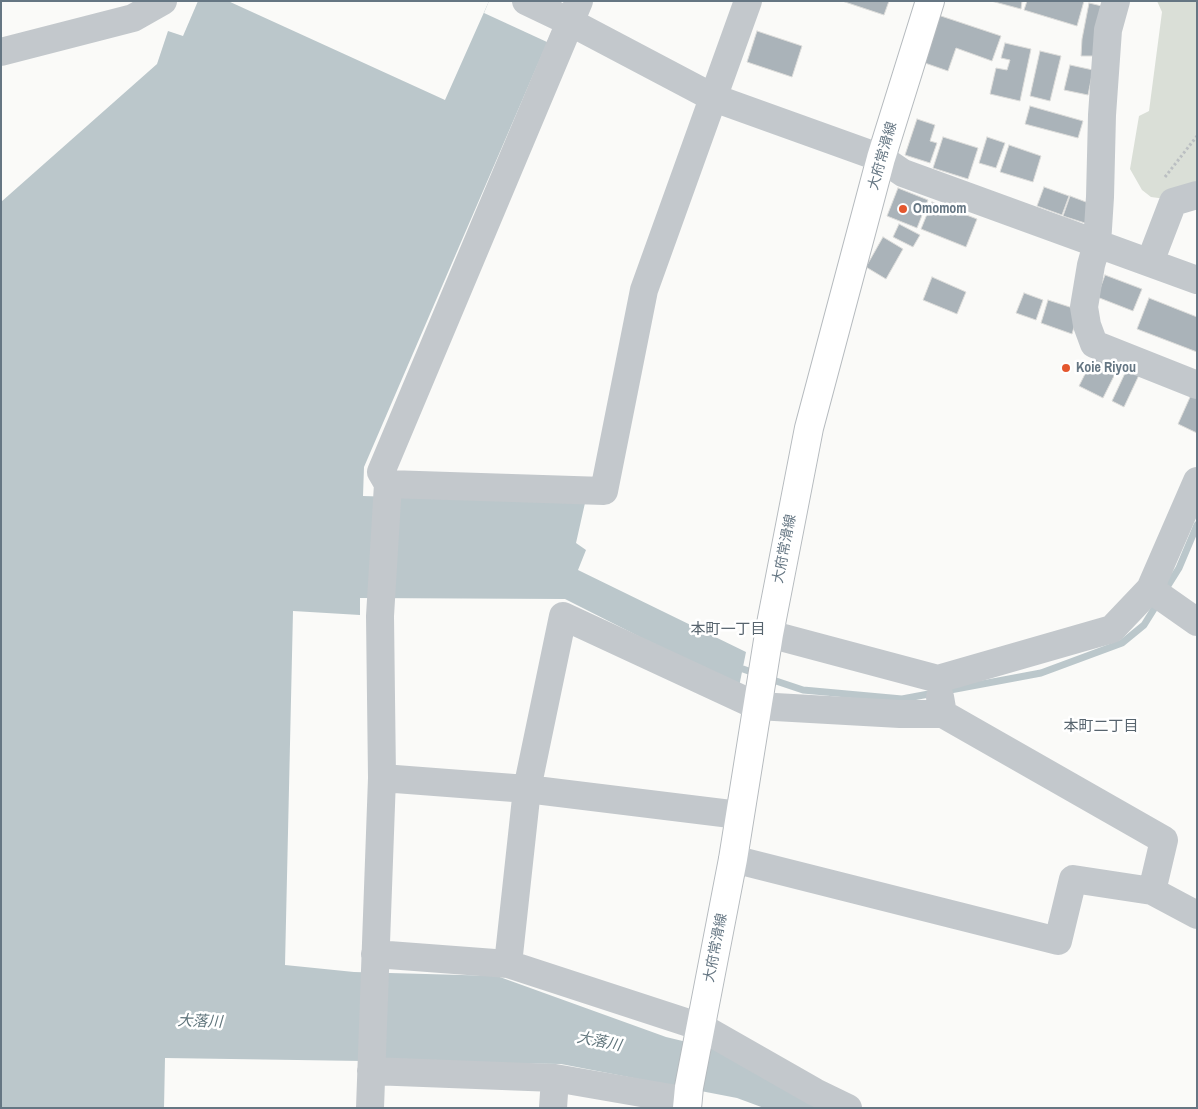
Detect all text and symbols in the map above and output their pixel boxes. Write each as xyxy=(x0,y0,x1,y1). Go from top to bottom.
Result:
street label: 大府常滑線 xyxy=(865,120,901,192)
place label: Omomom xyxy=(913,201,967,217)
marker: Omomom xyxy=(897,203,909,215)
place label: Koie Riyou xyxy=(1076,360,1136,376)
marker: Koie Riyou xyxy=(1060,362,1072,374)
street label: 大府常滑線 xyxy=(770,513,800,585)
district label: 本町一丁目 xyxy=(691,621,765,639)
district label: 本町二丁目 xyxy=(1064,718,1138,736)
street label: 大府常滑線 xyxy=(701,912,731,984)
water label: 大落川 xyxy=(177,1012,223,1032)
water label: 大落川 xyxy=(575,1029,623,1055)

